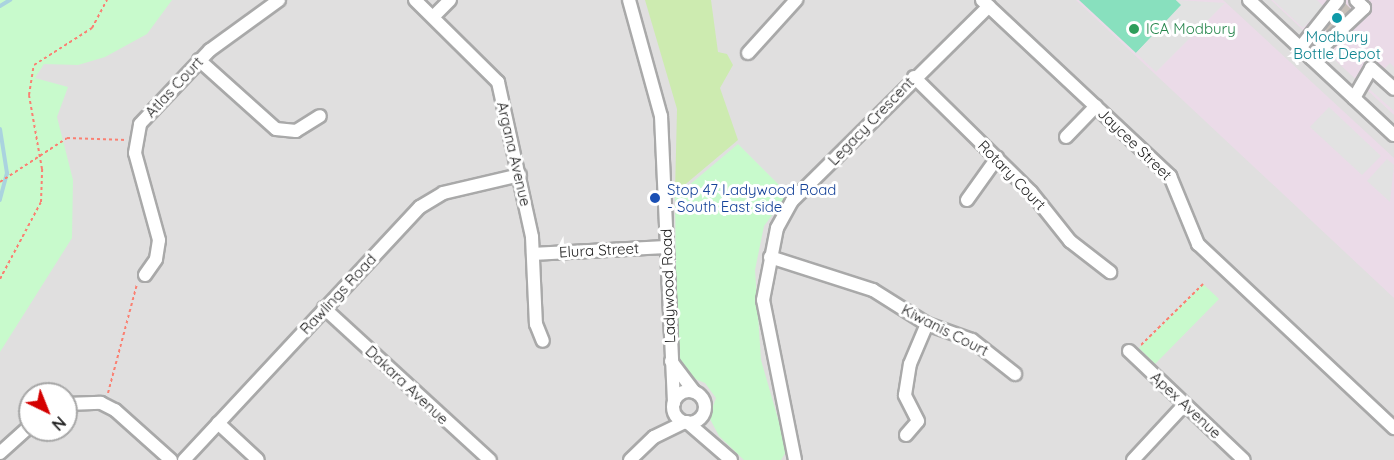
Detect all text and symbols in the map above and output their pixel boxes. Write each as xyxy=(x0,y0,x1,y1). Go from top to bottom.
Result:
marker: Modbury Bottle Depot xyxy=(1330,11,1344,25)
place label: ICA Modbury xyxy=(1146,20,1236,38)
marker: ICA Modbury xyxy=(1127,22,1141,36)
place label: Modbury Bottle Depot xyxy=(1293,27,1381,62)
street label: Atlas Court xyxy=(141,53,207,121)
street label: Legacy Crescent xyxy=(824,73,918,169)
street label: Argana Avenue xyxy=(493,100,535,208)
street label: Jaycee Street xyxy=(1094,104,1176,184)
street label: Rotary Court xyxy=(974,136,1050,214)
place label: Stop 47 Ladywood Road - South East side xyxy=(667,180,836,215)
marker: Stop 47 Ladywood Road - South East side xyxy=(648,191,662,205)
street label: Ladywood Road xyxy=(657,228,679,344)
street label: Elura Street xyxy=(558,239,640,261)
street label: Rawlings Road xyxy=(296,250,380,338)
street label: Kiwanis Court xyxy=(899,300,991,360)
street label: Dakara Avenue xyxy=(362,342,452,428)
street label: Apex Avenue xyxy=(1147,368,1225,442)
north arrow xyxy=(18,382,78,442)
text: N xyxy=(48,412,70,435)

